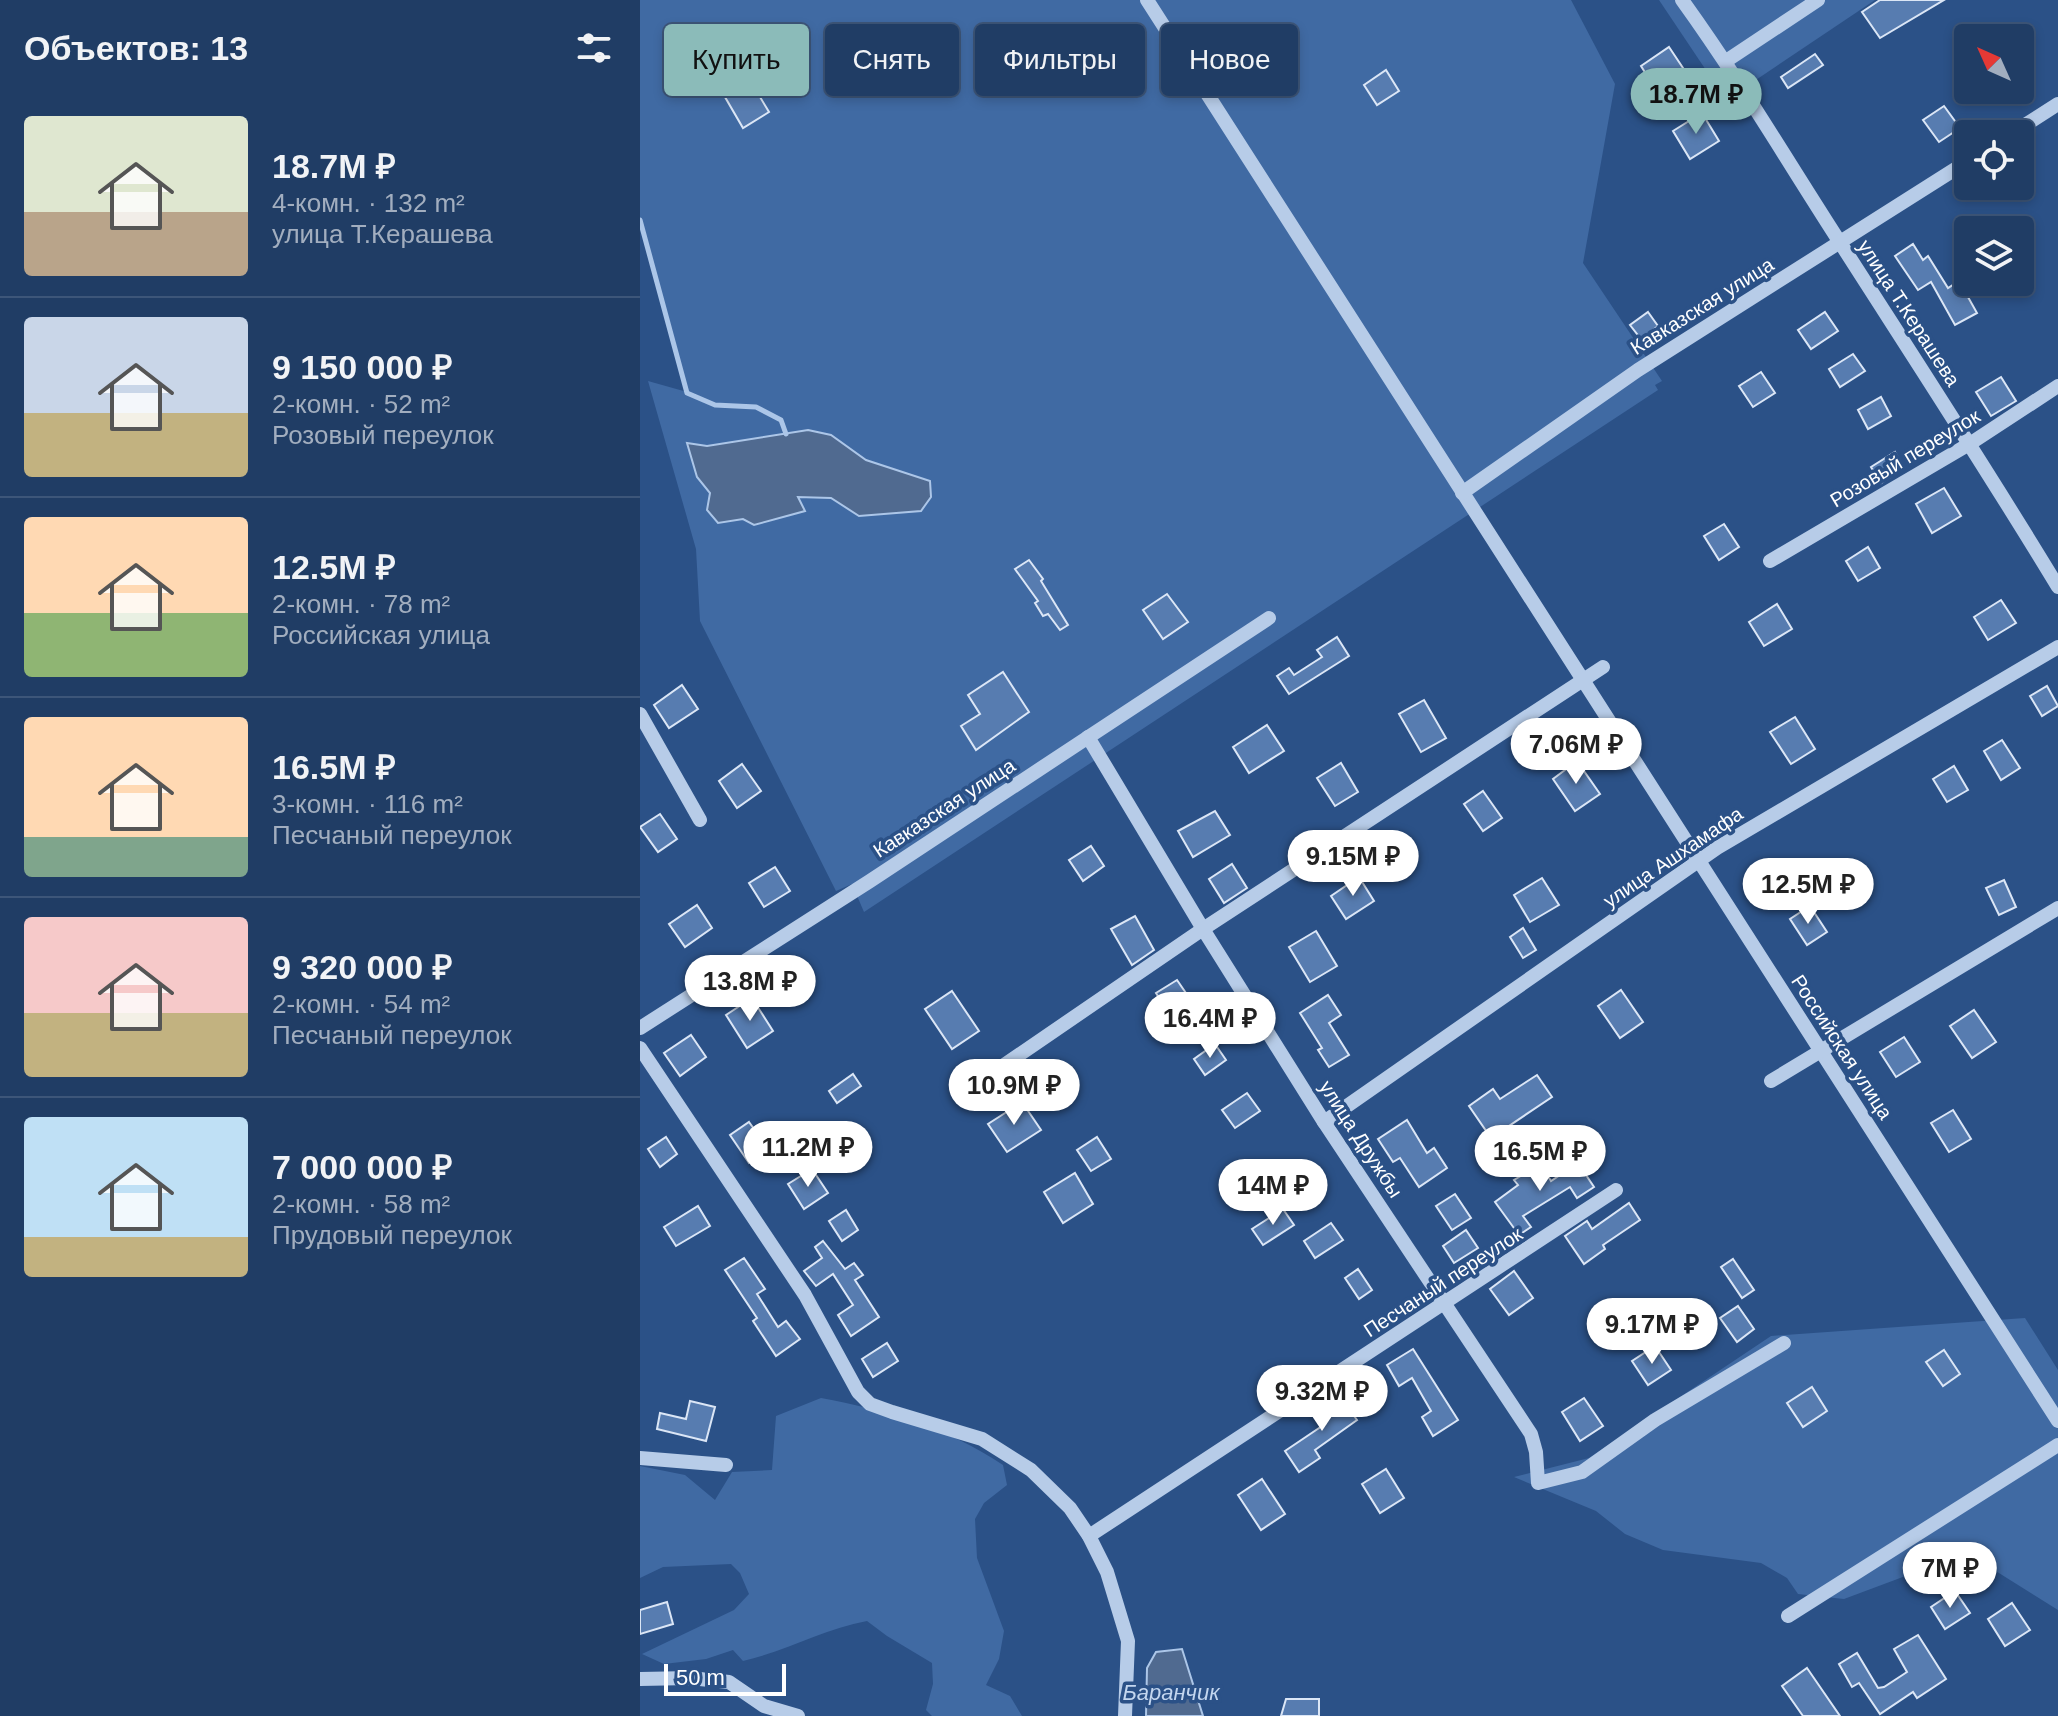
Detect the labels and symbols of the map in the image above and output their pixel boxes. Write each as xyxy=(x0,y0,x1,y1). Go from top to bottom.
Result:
north arrow xyxy=(1954,24,2034,104)
pin: 18.7M ₽ xyxy=(1622,68,1770,136)
street label: улица Т.Керашева xyxy=(1854,236,1965,391)
street label: Кавказcкая улица xyxy=(1626,253,1778,359)
street label: Розовый переулок xyxy=(1826,405,1984,511)
pin: 7.06M ₽ xyxy=(1502,718,1650,786)
street label: Кавказcкая улица xyxy=(869,754,1020,862)
street label: улица Ашхамафа xyxy=(1599,802,1748,912)
pin: 9.15M ₽ xyxy=(1279,830,1427,898)
pin: 12.5M ₽ xyxy=(1734,858,1882,926)
pin: 13.8M ₽ xyxy=(676,955,824,1023)
street label: Российская улица xyxy=(1787,971,1897,1124)
pin: 16.4M ₽ xyxy=(1136,992,1284,1060)
pin: 10.9M ₽ xyxy=(940,1059,1088,1127)
street label: улица Дружбы xyxy=(1315,1077,1407,1201)
pin: 11.2M ₽ xyxy=(734,1121,882,1189)
pin: 16.5M ₽ xyxy=(1466,1125,1614,1193)
pin: 14M ₽ xyxy=(1217,1159,1329,1227)
street label: Песчаный переулок xyxy=(1360,1222,1526,1341)
pin: 9.17M ₽ xyxy=(1578,1298,1726,1366)
pin: 9.32M ₽ xyxy=(1248,1365,1396,1433)
pin: 7M ₽ xyxy=(1903,1542,1997,1610)
scale bar xyxy=(664,1660,786,1696)
water label: Баранчик xyxy=(1122,1680,1221,1705)

